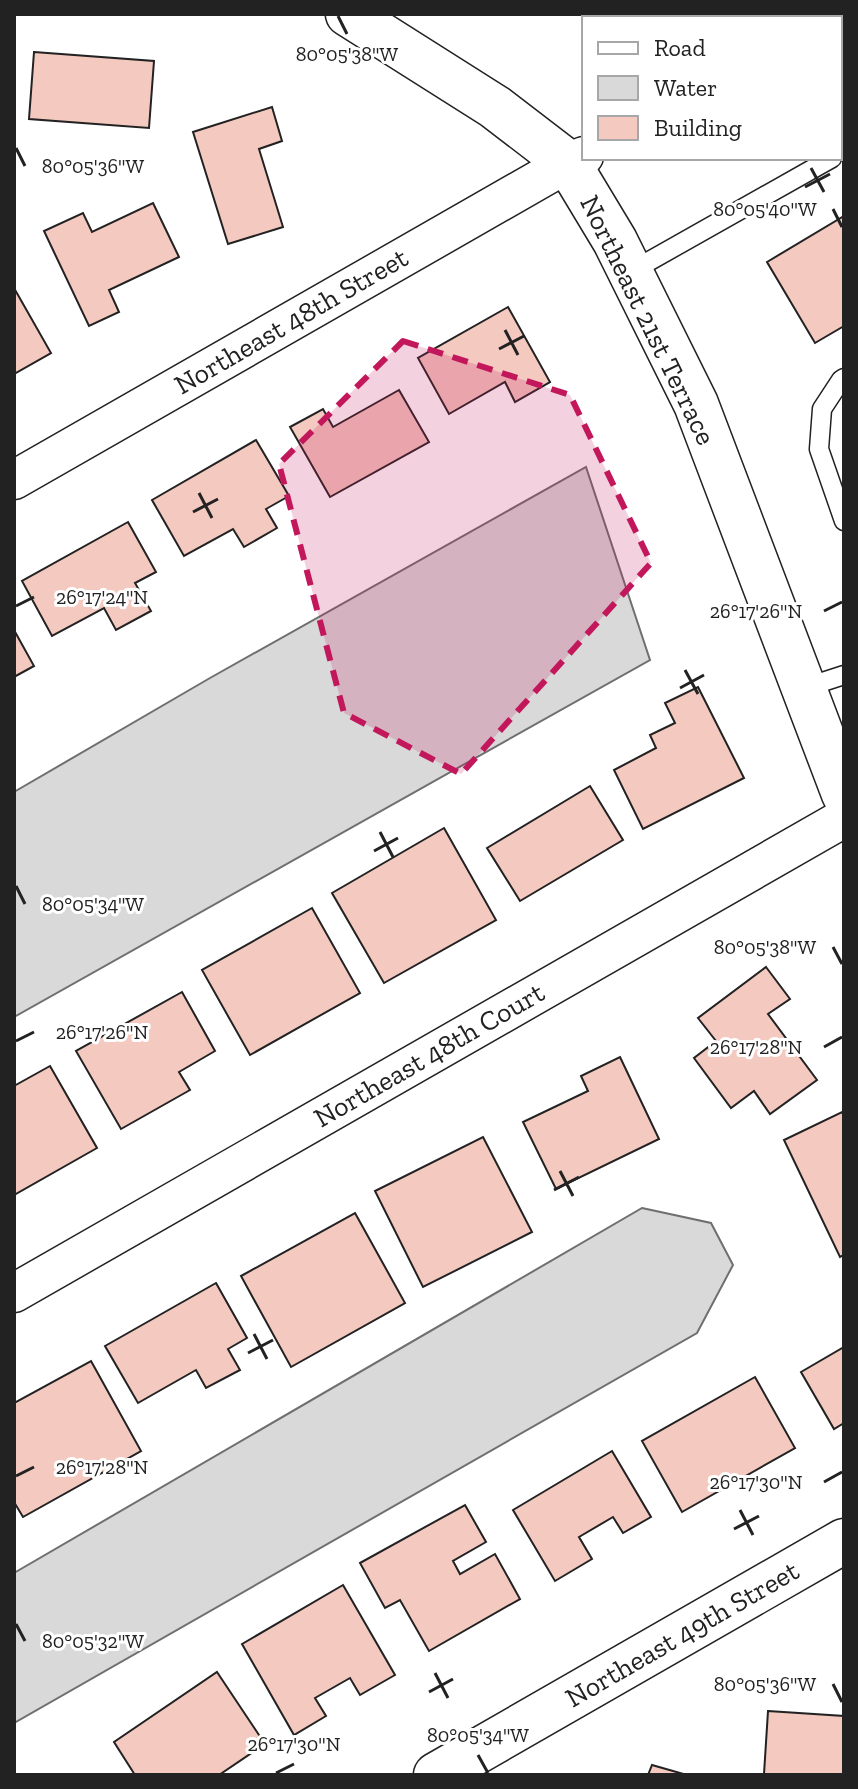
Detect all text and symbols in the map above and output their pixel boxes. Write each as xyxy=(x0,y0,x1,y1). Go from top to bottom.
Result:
legend xyxy=(582,16,842,160)
text: Road xyxy=(654,33,706,62)
text: 80°05'38"W xyxy=(296,42,399,66)
text: Water xyxy=(654,73,717,102)
text: Building xyxy=(654,113,742,142)
text: 80°05'36"W xyxy=(42,154,144,178)
street label: Northeast 21st Terrace xyxy=(573,190,723,450)
text: 80°05'40"W xyxy=(713,197,817,221)
street label: Northeast 48th Street xyxy=(168,240,414,401)
text: 26°17'24"N xyxy=(56,585,148,609)
text: 26°17'26"N xyxy=(710,599,803,623)
text: 80°05'34"W xyxy=(42,892,144,916)
text: 80°05'38"W xyxy=(714,935,817,959)
street label: Northeast 48th Court xyxy=(308,975,551,1134)
text: 26°17'26"N xyxy=(56,1020,149,1044)
text: 26°17'28"N xyxy=(710,1035,803,1059)
text: 26°17'28"N xyxy=(56,1455,149,1479)
text: 26°17'30"N xyxy=(710,1470,803,1494)
street label: Northeast 49th Street xyxy=(560,1553,805,1714)
text: 80°05'32"W xyxy=(42,1629,144,1653)
text: 80°05'36"W xyxy=(714,1672,816,1696)
text: 80°05'34"W xyxy=(427,1723,529,1747)
text: 26°17'30"N xyxy=(248,1732,341,1756)

